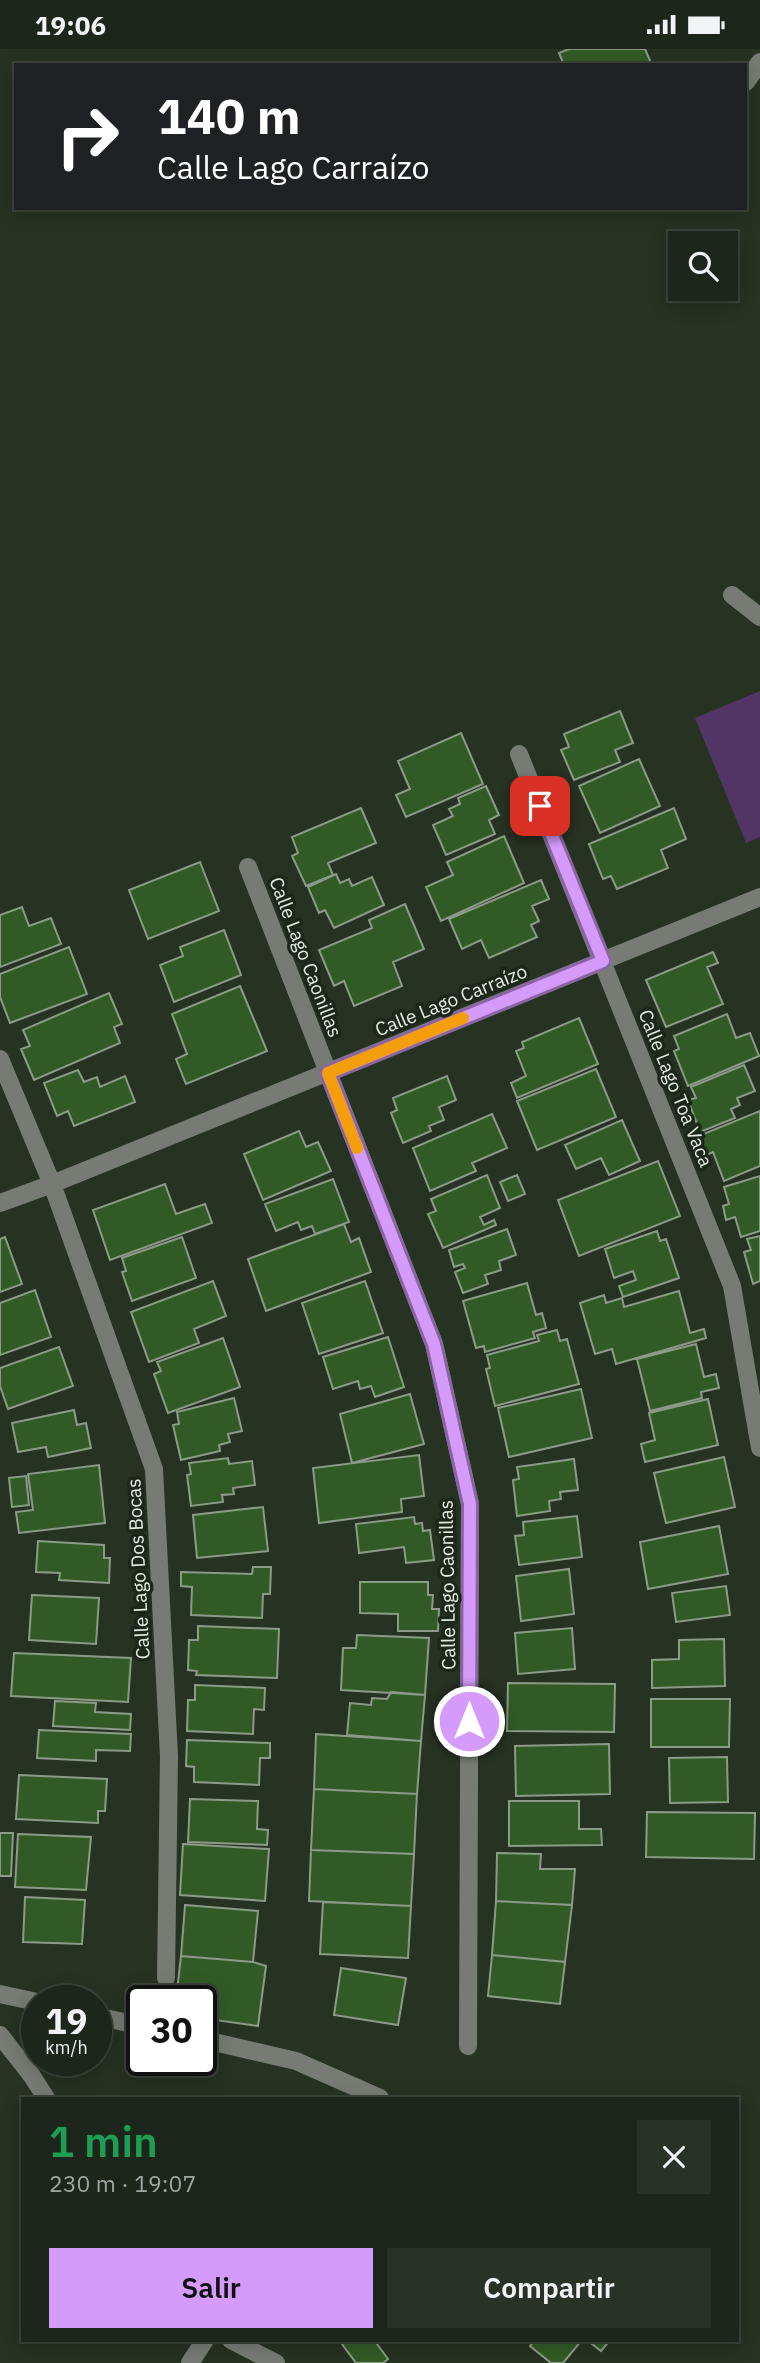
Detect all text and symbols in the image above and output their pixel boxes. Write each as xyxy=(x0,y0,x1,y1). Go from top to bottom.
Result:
text: 19:06 xyxy=(35,8,106,42)
text: 140 m xyxy=(157,84,301,147)
icon: right xyxy=(42,91,133,182)
text: Calle Lago Carraízo xyxy=(157,146,429,188)
map controls xyxy=(668,231,738,301)
button: search xyxy=(668,231,738,301)
pin xyxy=(510,776,570,836)
icon: arrive xyxy=(521,787,559,825)
street label: Calle Lago Caonillas xyxy=(264,874,348,1040)
street label: Calle Lago Carraízo xyxy=(372,959,530,1041)
street label: Calle Lago Toa Vaca xyxy=(633,1006,719,1170)
street label: Calle Lago Dos Bocas xyxy=(121,1478,155,1660)
street label: Calle Lago Caonillas xyxy=(434,1500,460,1670)
position arrow xyxy=(432,1684,506,1758)
speed limit sign: 30 xyxy=(126,1985,217,2076)
text: 19 xyxy=(45,1998,88,2044)
text: km/h xyxy=(45,2036,88,2059)
text: 1 min xyxy=(49,2114,158,2169)
button: close xyxy=(637,2120,711,2194)
text: 230 m · 19:07 xyxy=(49,2168,196,2198)
button: Salir xyxy=(49,2248,373,2328)
button: Compartir xyxy=(387,2248,711,2328)

